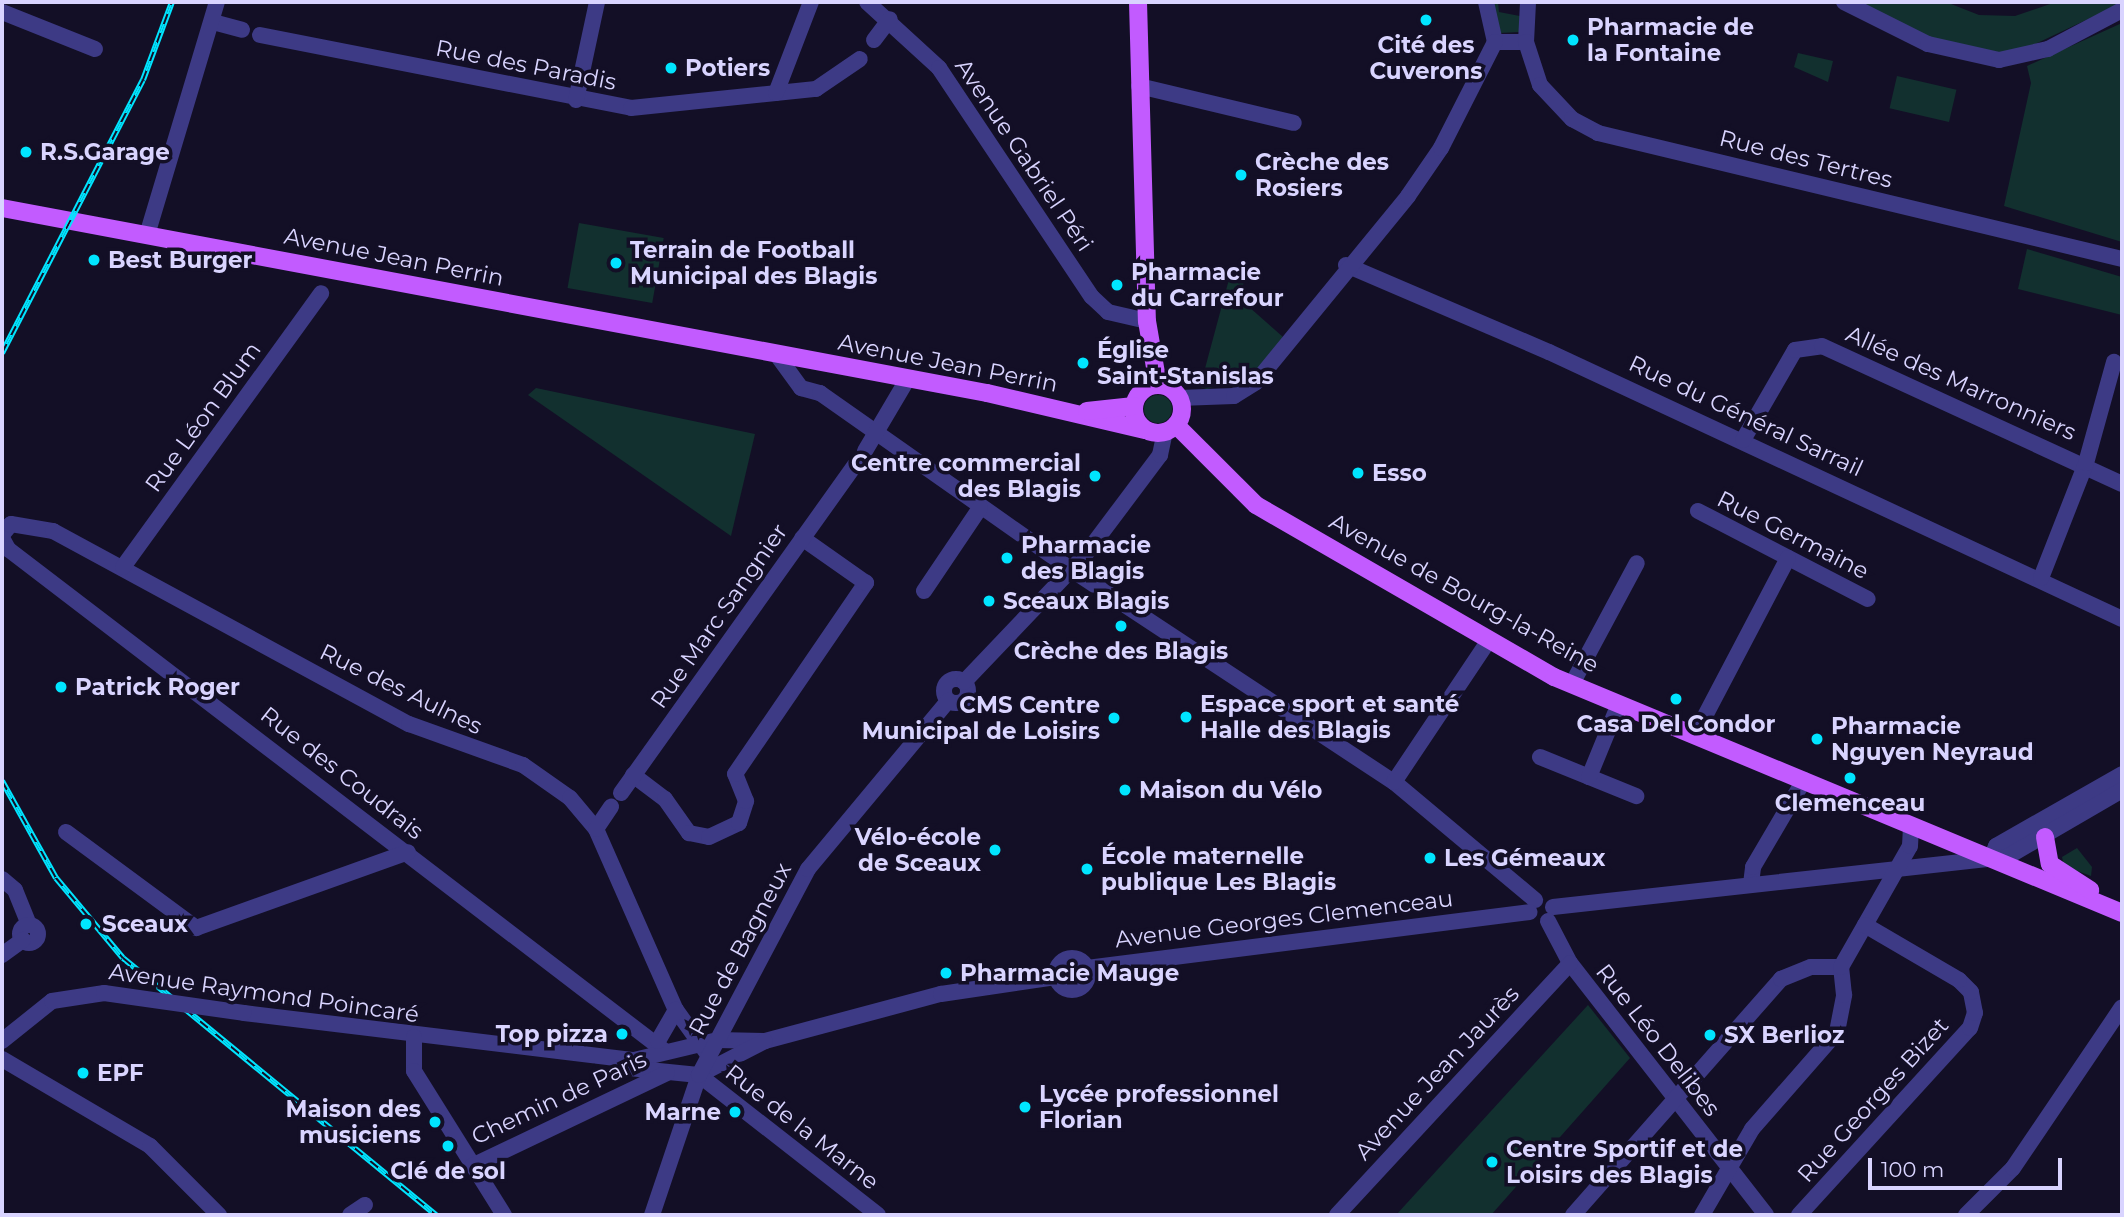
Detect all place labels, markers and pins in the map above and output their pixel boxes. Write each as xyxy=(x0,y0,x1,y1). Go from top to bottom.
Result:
marker: Cité des Cuverons xyxy=(1418,12,1434,28)
place label: Pharmacie de la Fontaine xyxy=(1587,13,1754,67)
place label: Cité des Cuverons xyxy=(1370,31,1482,85)
marker: Pharmacie de la Fontaine xyxy=(1565,32,1581,48)
place label: Potiers xyxy=(685,54,770,82)
marker: Potiers xyxy=(663,60,679,76)
place label: R.S.Garage xyxy=(40,138,170,166)
marker: R.S.Garage xyxy=(18,144,34,160)
place label: Crèche des Rosiers xyxy=(1255,148,1389,202)
marker: Crèche des Rosiers xyxy=(1233,167,1249,183)
place label: Terrain de Football Municipal des Blagis xyxy=(630,236,877,290)
place label: Best Burger xyxy=(108,246,252,274)
marker: Best Burger xyxy=(86,252,102,268)
marker: Terrain de Football Municipal des Blagis xyxy=(608,255,624,271)
place label: Pharmacie du Carrefour xyxy=(1131,258,1284,312)
marker: Pharmacie du Carrefour xyxy=(1109,277,1125,293)
place label: Église Saint-Stanislas xyxy=(1097,336,1274,390)
marker: Église Saint-Stanislas xyxy=(1075,355,1091,371)
place label: Centre commercial des Blagis xyxy=(851,449,1081,503)
place label: Esso xyxy=(1372,459,1427,487)
marker: Esso xyxy=(1350,465,1366,481)
marker: Centre commercial des Blagis xyxy=(1087,468,1103,484)
place label: Pharmacie des Blagis xyxy=(1021,531,1151,585)
marker: Pharmacie des Blagis xyxy=(999,550,1015,566)
place label: Sceaux Blagis xyxy=(1003,587,1170,615)
marker: Sceaux Blagis xyxy=(981,593,997,609)
marker: Crèche des Blagis xyxy=(1113,618,1129,634)
place label: Crèche des Blagis xyxy=(1014,637,1228,665)
place label: Patrick Roger xyxy=(75,673,240,701)
marker: Patrick Roger xyxy=(53,679,69,695)
place label: Espace sport et santé Halle des Blagis xyxy=(1200,690,1459,744)
place label: CMS Centre Municipal de Loisirs xyxy=(862,691,1100,745)
marker: Casa Del Condor xyxy=(1668,691,1684,707)
marker: Espace sport et santé Halle des Blagis xyxy=(1178,709,1194,725)
marker: CMS Centre Municipal de Loisirs xyxy=(1106,710,1122,726)
place label: Casa Del Condor xyxy=(1577,710,1775,738)
place label: Pharmacie Nguyen Neyraud xyxy=(1831,712,2034,766)
marker: Pharmacie Nguyen Neyraud xyxy=(1809,731,1825,747)
marker: Clemenceau xyxy=(1842,770,1858,786)
place label: Maison du Vélo xyxy=(1139,776,1322,804)
marker: Maison du Vélo xyxy=(1117,782,1133,798)
place label: Clemenceau xyxy=(1775,789,1925,817)
place label: Vélo-école de Sceaux xyxy=(855,823,981,877)
marker: Vélo-école de Sceaux xyxy=(987,842,1003,858)
place label: École maternelle publique Les Blagis xyxy=(1101,842,1336,896)
place label: Les Gémeaux xyxy=(1444,844,1605,872)
marker: Les Gémeaux xyxy=(1422,850,1438,866)
marker: École maternelle publique Les Blagis xyxy=(1079,861,1095,877)
place label: Sceaux xyxy=(102,910,188,938)
marker: Sceaux xyxy=(76,914,96,934)
place label: Pharmacie Mauge xyxy=(960,959,1179,987)
marker: Pharmacie Mauge xyxy=(938,965,954,981)
place label: Top pizza xyxy=(496,1020,608,1048)
place label: SX Berlioz xyxy=(1724,1021,1845,1049)
marker: Top pizza xyxy=(614,1026,630,1042)
marker: SX Berlioz xyxy=(1702,1027,1718,1043)
place label: EPF xyxy=(97,1059,144,1087)
marker: EPF xyxy=(75,1065,91,1081)
place label: Lycée professionnel Florian xyxy=(1039,1080,1279,1134)
place label: Maison des musiciens xyxy=(286,1095,421,1149)
place label: Marne xyxy=(645,1098,721,1126)
marker: Lycée professionnel Florian xyxy=(1017,1099,1033,1115)
marker: Marne xyxy=(727,1104,743,1120)
marker: Maison des musiciens xyxy=(427,1114,443,1130)
place label: Centre Sportif et de Loisirs des Blagis xyxy=(1506,1135,1743,1189)
marker: Clé de sol xyxy=(440,1138,456,1154)
marker: Centre Sportif et de Loisirs des Blagis xyxy=(1484,1154,1500,1170)
place label: Clé de sol xyxy=(390,1157,506,1185)

